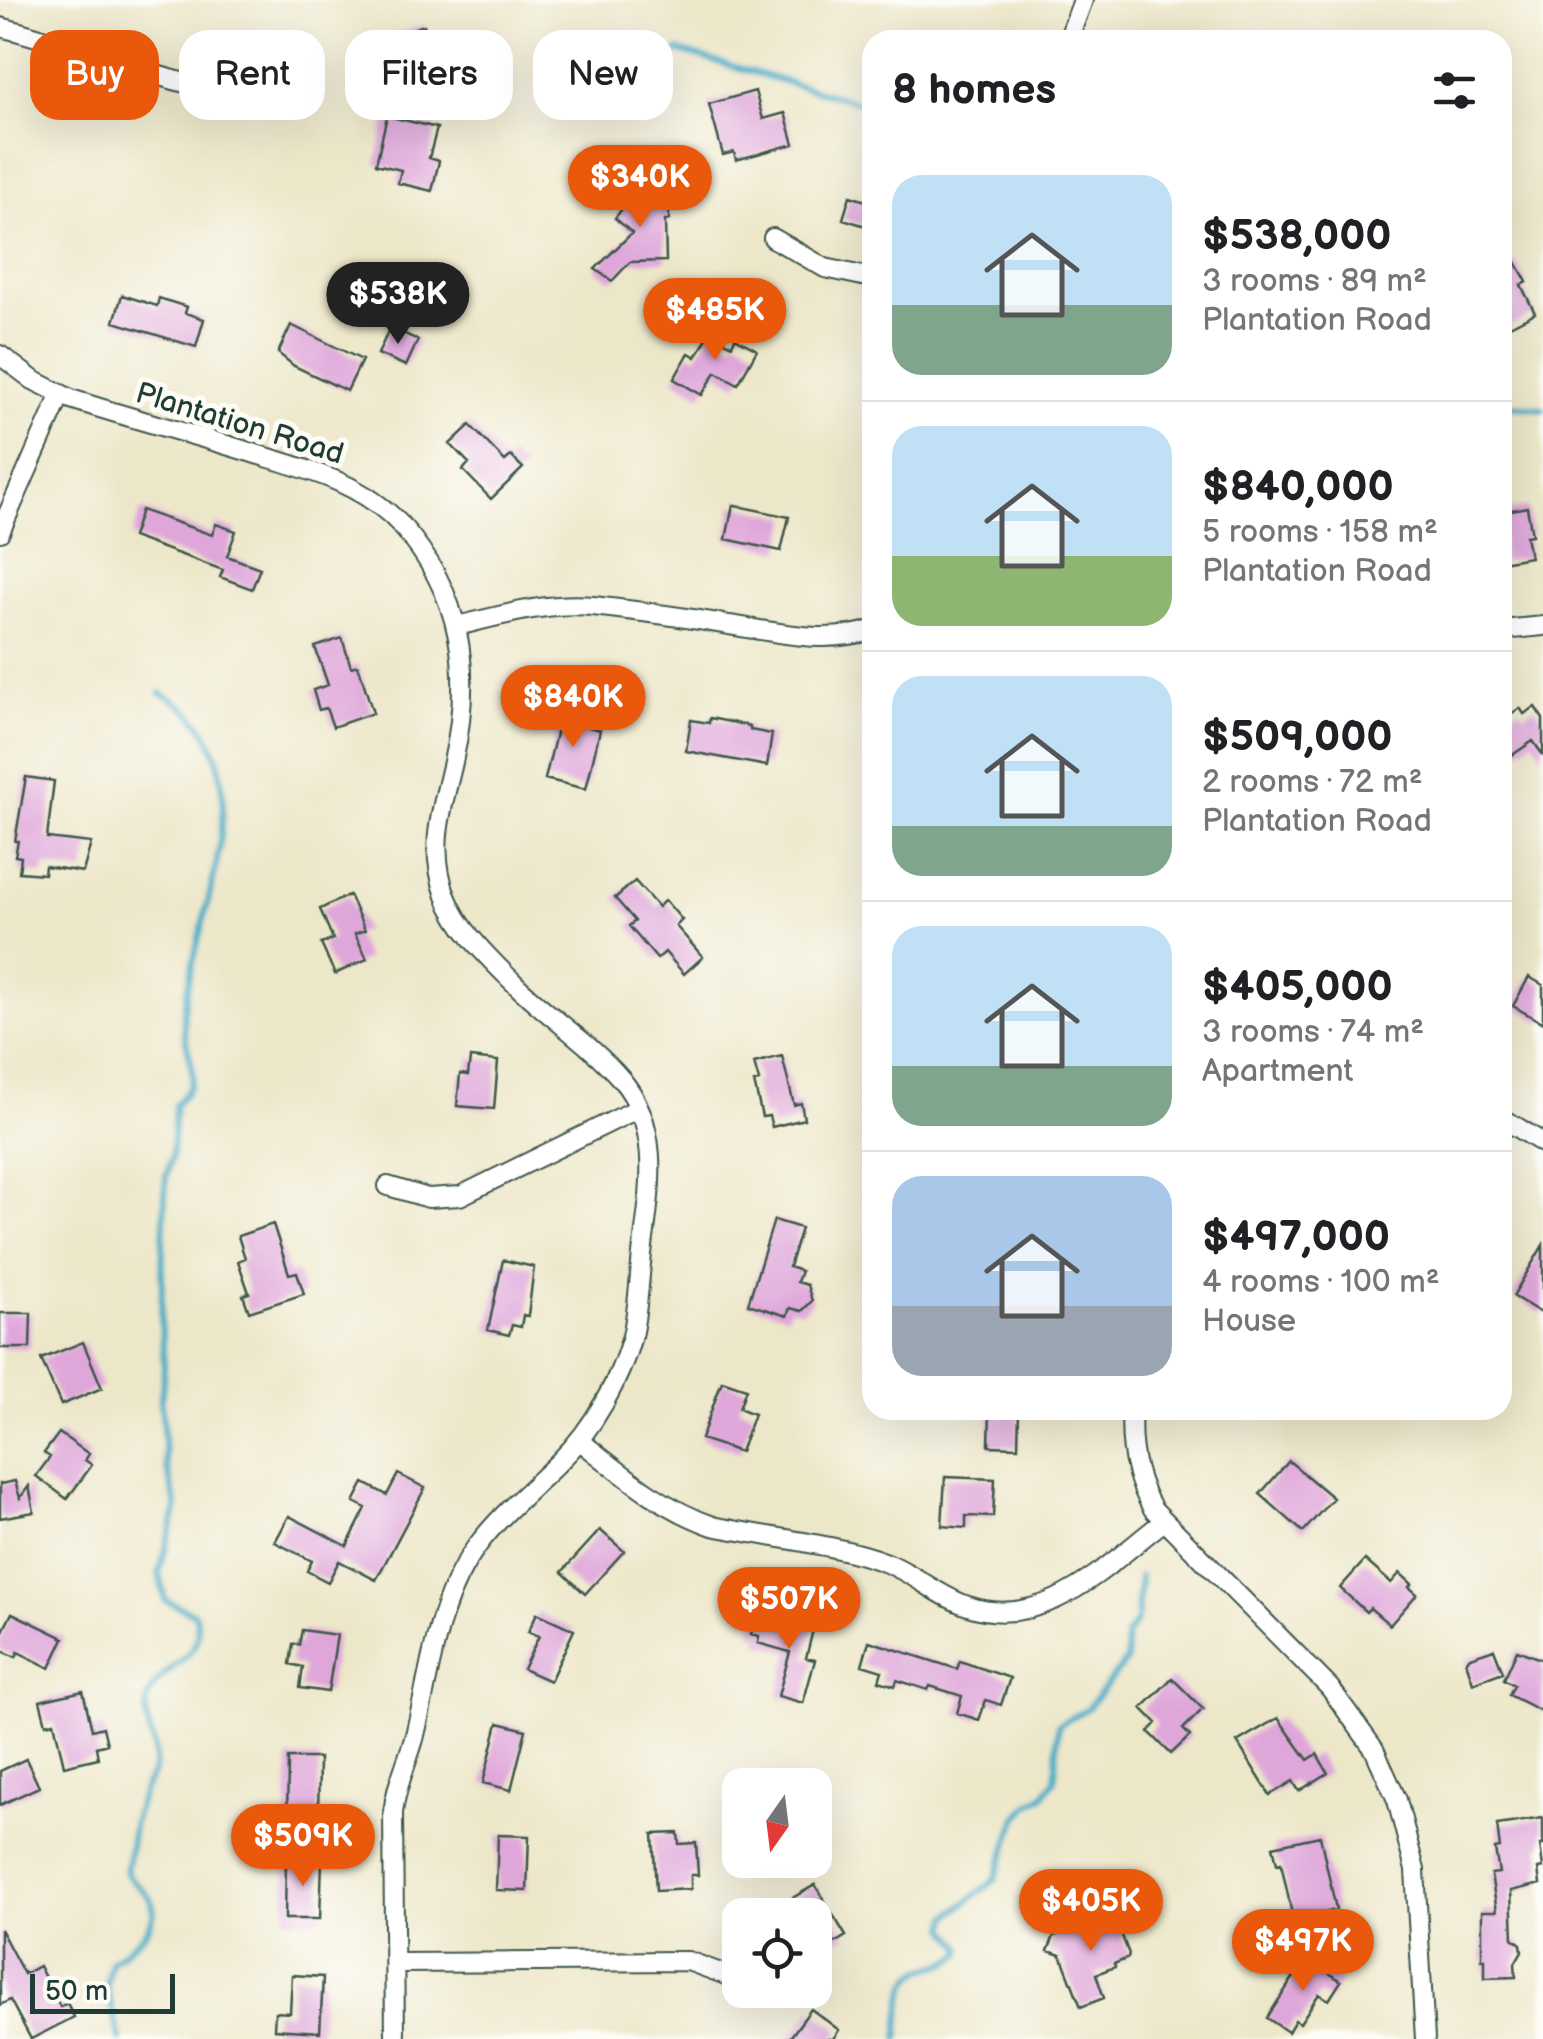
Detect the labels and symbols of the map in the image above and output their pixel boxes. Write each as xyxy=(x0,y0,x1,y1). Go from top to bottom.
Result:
pin: $340K xyxy=(570,145,710,230)
pin: $538K xyxy=(328,262,468,347)
pin: $485K xyxy=(645,278,785,363)
street label: Plantation Road xyxy=(131,375,348,473)
pin: $840K xyxy=(503,665,643,750)
pin: $507K xyxy=(719,1567,859,1652)
north arrow xyxy=(722,1768,832,1878)
pin: $509K xyxy=(233,1804,373,1889)
pin: $405K xyxy=(1021,1869,1161,1954)
pin: $497K xyxy=(1233,1909,1373,1994)
scale bar xyxy=(30,1969,175,2014)

